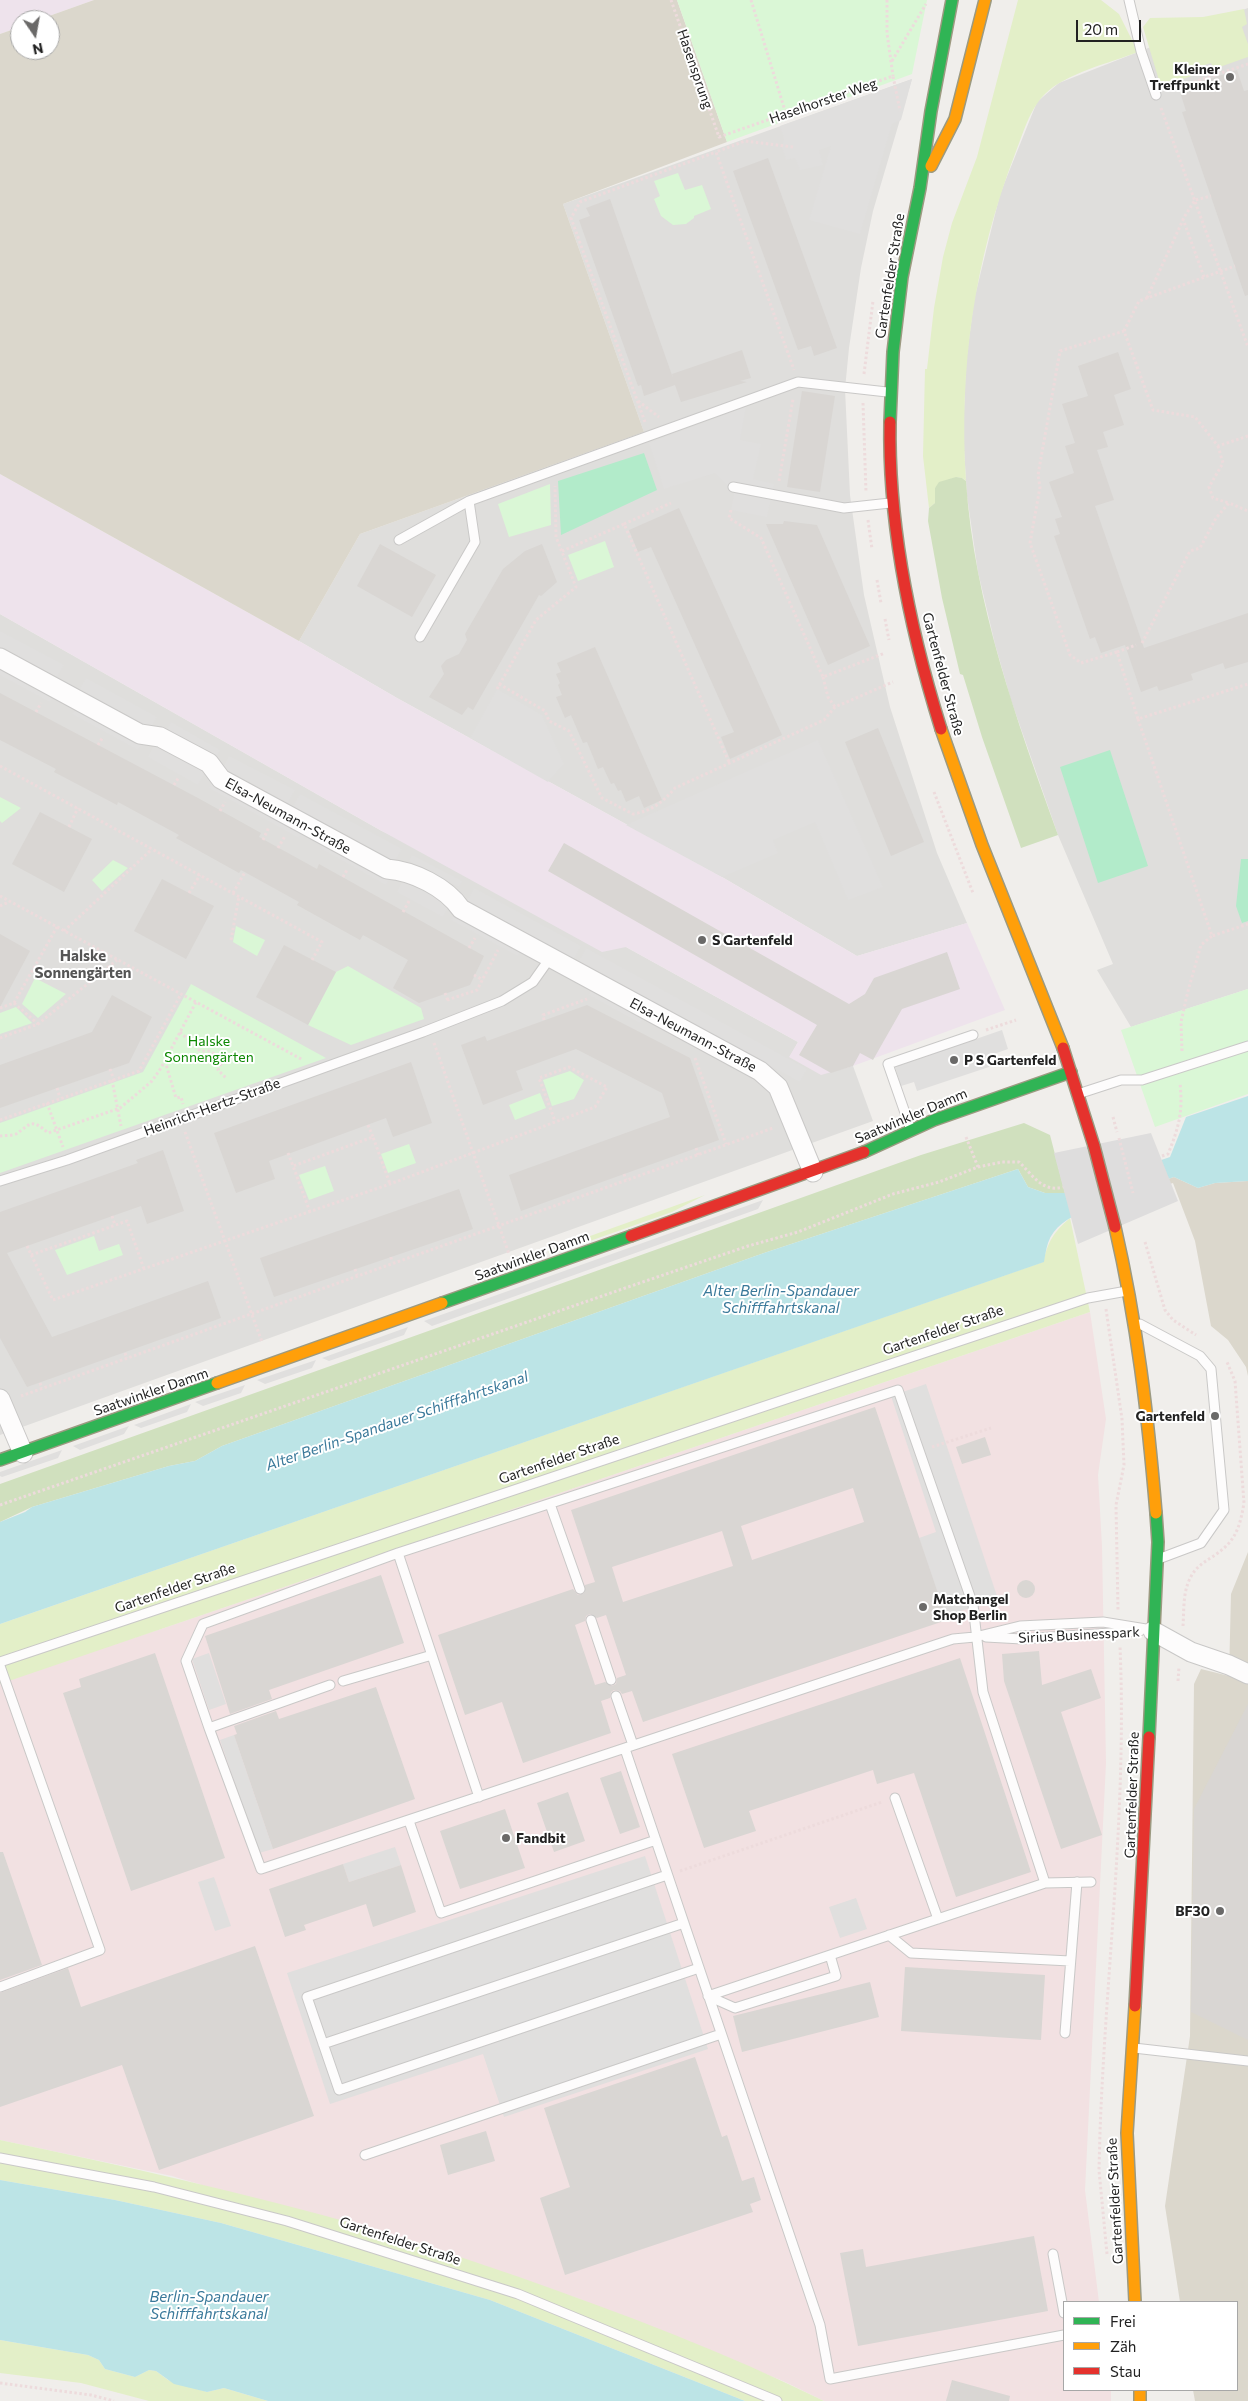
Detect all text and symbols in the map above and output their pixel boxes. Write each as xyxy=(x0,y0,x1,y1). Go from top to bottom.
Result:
north arrow xyxy=(10,10,60,60)
scale bar xyxy=(1078,10,1143,42)
text: 20 m xyxy=(1084,20,1118,38)
street label: Hasensprung xyxy=(674,27,716,111)
text: N xyxy=(31,40,45,59)
place label: Kleiner Treffpunkt xyxy=(1150,61,1220,94)
marker: Kleiner Treffpunkt xyxy=(1224,71,1236,83)
street label: Haselhorster Weg xyxy=(767,75,879,127)
street label: Gartenfelder Straße xyxy=(872,212,908,340)
street label: Gartenfelder Straße xyxy=(919,611,967,737)
street label: Elsa-Neumann-Straße xyxy=(222,774,354,858)
place label: S Gartenfeld xyxy=(712,932,793,948)
marker: S Gartenfeld xyxy=(696,934,708,946)
district label: Halske Sonnengärten xyxy=(35,947,131,982)
street label: Elsa-Neumann-Straße xyxy=(627,994,759,1076)
park label: Halske Sonnengärten xyxy=(164,1033,254,1066)
place label: P S Gartenfeld xyxy=(964,1052,1056,1068)
marker: P S Gartenfeld xyxy=(948,1054,960,1066)
street label: Heinrich-Hertz-Straße xyxy=(141,1074,283,1140)
street label: Saatwinkler Damm xyxy=(852,1085,970,1147)
street label: Saatwinkler Damm xyxy=(473,1228,591,1284)
water label: Alter Berlin-Spandauer Schifffahrtskanal xyxy=(703,1282,859,1317)
street label: Gartenfelder Straße xyxy=(880,1301,1006,1359)
street label: Saatwinkler Damm xyxy=(91,1364,211,1420)
water label: Alter Berlin-Spandauer Schifffahrtskanal xyxy=(263,1368,531,1474)
place label: Gartenfeld xyxy=(1135,1408,1205,1424)
marker: Gartenfeld xyxy=(1209,1410,1221,1422)
street label: Gartenfelder Straße xyxy=(496,1430,622,1488)
street label: Gartenfelder Straße xyxy=(112,1559,238,1617)
place label: Matchangel Shop Berlin xyxy=(933,1591,1009,1624)
marker: Matchangel Shop Berlin xyxy=(917,1601,929,1613)
street label: Sirius Businesspark xyxy=(1018,1623,1140,1647)
street label: Gartenfelder Straße xyxy=(1121,1731,1143,1859)
place label: Fandbit xyxy=(516,1830,566,1846)
marker: Fandbit xyxy=(500,1832,512,1844)
place label: BF30 xyxy=(1175,1903,1210,1919)
marker: BF30 xyxy=(1214,1905,1226,1917)
street label: Gartenfelder Straße xyxy=(1103,2137,1127,2265)
street label: Gartenfelder Straße xyxy=(337,2213,463,2269)
water label: Berlin-Spandauer Schifffahrtskanal xyxy=(149,2288,269,2323)
legend xyxy=(1063,2301,1238,2391)
text: Frei xyxy=(1110,2312,1136,2330)
text: Zäh xyxy=(1110,2337,1136,2355)
text: Stau xyxy=(1110,2362,1141,2380)

